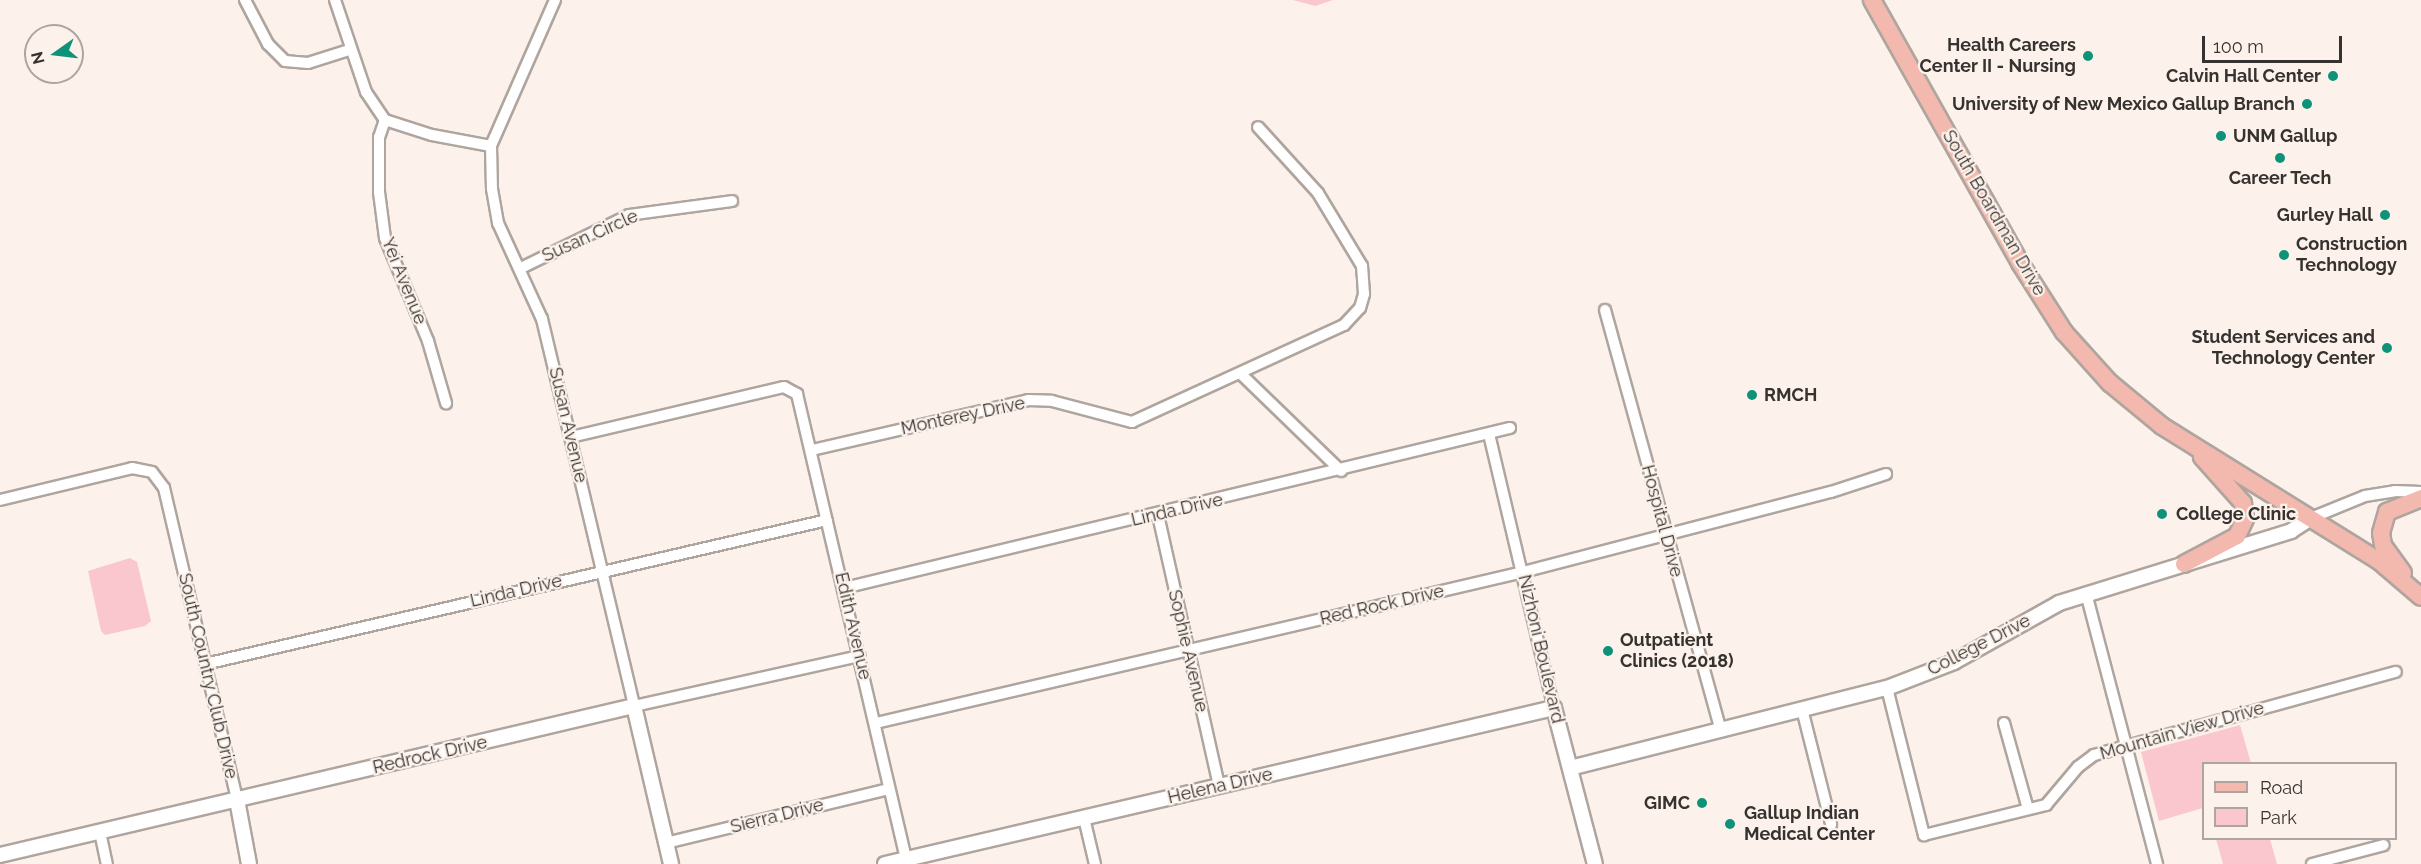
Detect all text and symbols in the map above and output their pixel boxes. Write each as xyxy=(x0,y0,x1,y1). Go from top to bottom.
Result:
north arrow xyxy=(24,24,84,84)
scale bar xyxy=(2205,24,2344,62)
place label: Health Careers Center II - Nursing xyxy=(1919,35,2076,78)
text: 100 m xyxy=(2213,36,2264,57)
marker: Health Careers Center II - Nursing xyxy=(2081,49,2095,63)
text: N xyxy=(27,50,49,66)
place label: Calvin Hall Center xyxy=(2166,65,2321,87)
marker: Calvin Hall Center xyxy=(2326,69,2340,83)
place label: University of New Mexico Gallup Branch xyxy=(1951,93,2295,115)
marker: University of New Mexico Gallup Branch xyxy=(2300,97,2314,111)
place label: UNM Gallup xyxy=(2233,125,2337,147)
street label: South Boardman Drive xyxy=(1938,126,2050,300)
marker: UNM Gallup xyxy=(2214,129,2228,143)
marker: Career Tech xyxy=(2273,151,2287,165)
place label: Career Tech xyxy=(2228,167,2332,189)
place label: Gurley Hall xyxy=(2276,204,2373,226)
street label: Susan Circle xyxy=(539,205,641,267)
marker: Gurley Hall xyxy=(2378,208,2392,222)
street label: Yei Avenue xyxy=(377,234,431,328)
place label: Construction Technology xyxy=(2296,234,2407,276)
marker: Construction Technology xyxy=(2277,248,2291,262)
place label: Student Services and Technology Center xyxy=(2192,327,2375,370)
marker: Student Services and Technology Center xyxy=(2380,341,2394,355)
street label: Susan Avenue xyxy=(544,365,592,485)
place label: RMCH xyxy=(1764,384,1817,406)
marker: RMCH xyxy=(1745,388,1759,402)
street label: Monterey Drive xyxy=(899,392,1027,440)
street label: Hospital Drive xyxy=(1637,462,1687,580)
street label: Linda Drive xyxy=(1129,489,1225,531)
place label: College Clinic xyxy=(2176,503,2296,525)
marker: College Clinic xyxy=(2153,505,2171,523)
street label: Linda Drive xyxy=(468,570,564,612)
street label: Edith Avenue xyxy=(830,570,876,682)
street label: South Country Club Drive xyxy=(174,571,242,781)
street label: Nizhoni Boulevard xyxy=(1513,573,1569,725)
street label: Red Rock Drive xyxy=(1318,580,1446,630)
street label: Sophie Avenue xyxy=(1163,587,1213,715)
street label: College Drive xyxy=(1924,610,2034,680)
place label: Outpatient Clinics (2018) xyxy=(1620,630,1734,672)
marker: Outpatient Clinics (2018) xyxy=(1601,644,1615,658)
street label: Mountain View Drive xyxy=(2097,697,2267,765)
street label: Redrock Drive xyxy=(371,731,489,779)
legend xyxy=(2202,762,2397,840)
street label: Helena Drive xyxy=(1165,763,1275,809)
text: Road xyxy=(2260,777,2303,798)
place label: GIMC xyxy=(1644,792,1690,814)
street label: Sierra Drive xyxy=(728,794,826,838)
marker: GIMC xyxy=(1695,796,1709,810)
place label: Gallup Indian Medical Center xyxy=(1744,803,1875,846)
text: Park xyxy=(2260,807,2297,828)
marker: Gallup Indian Medical Center xyxy=(1721,815,1739,833)

